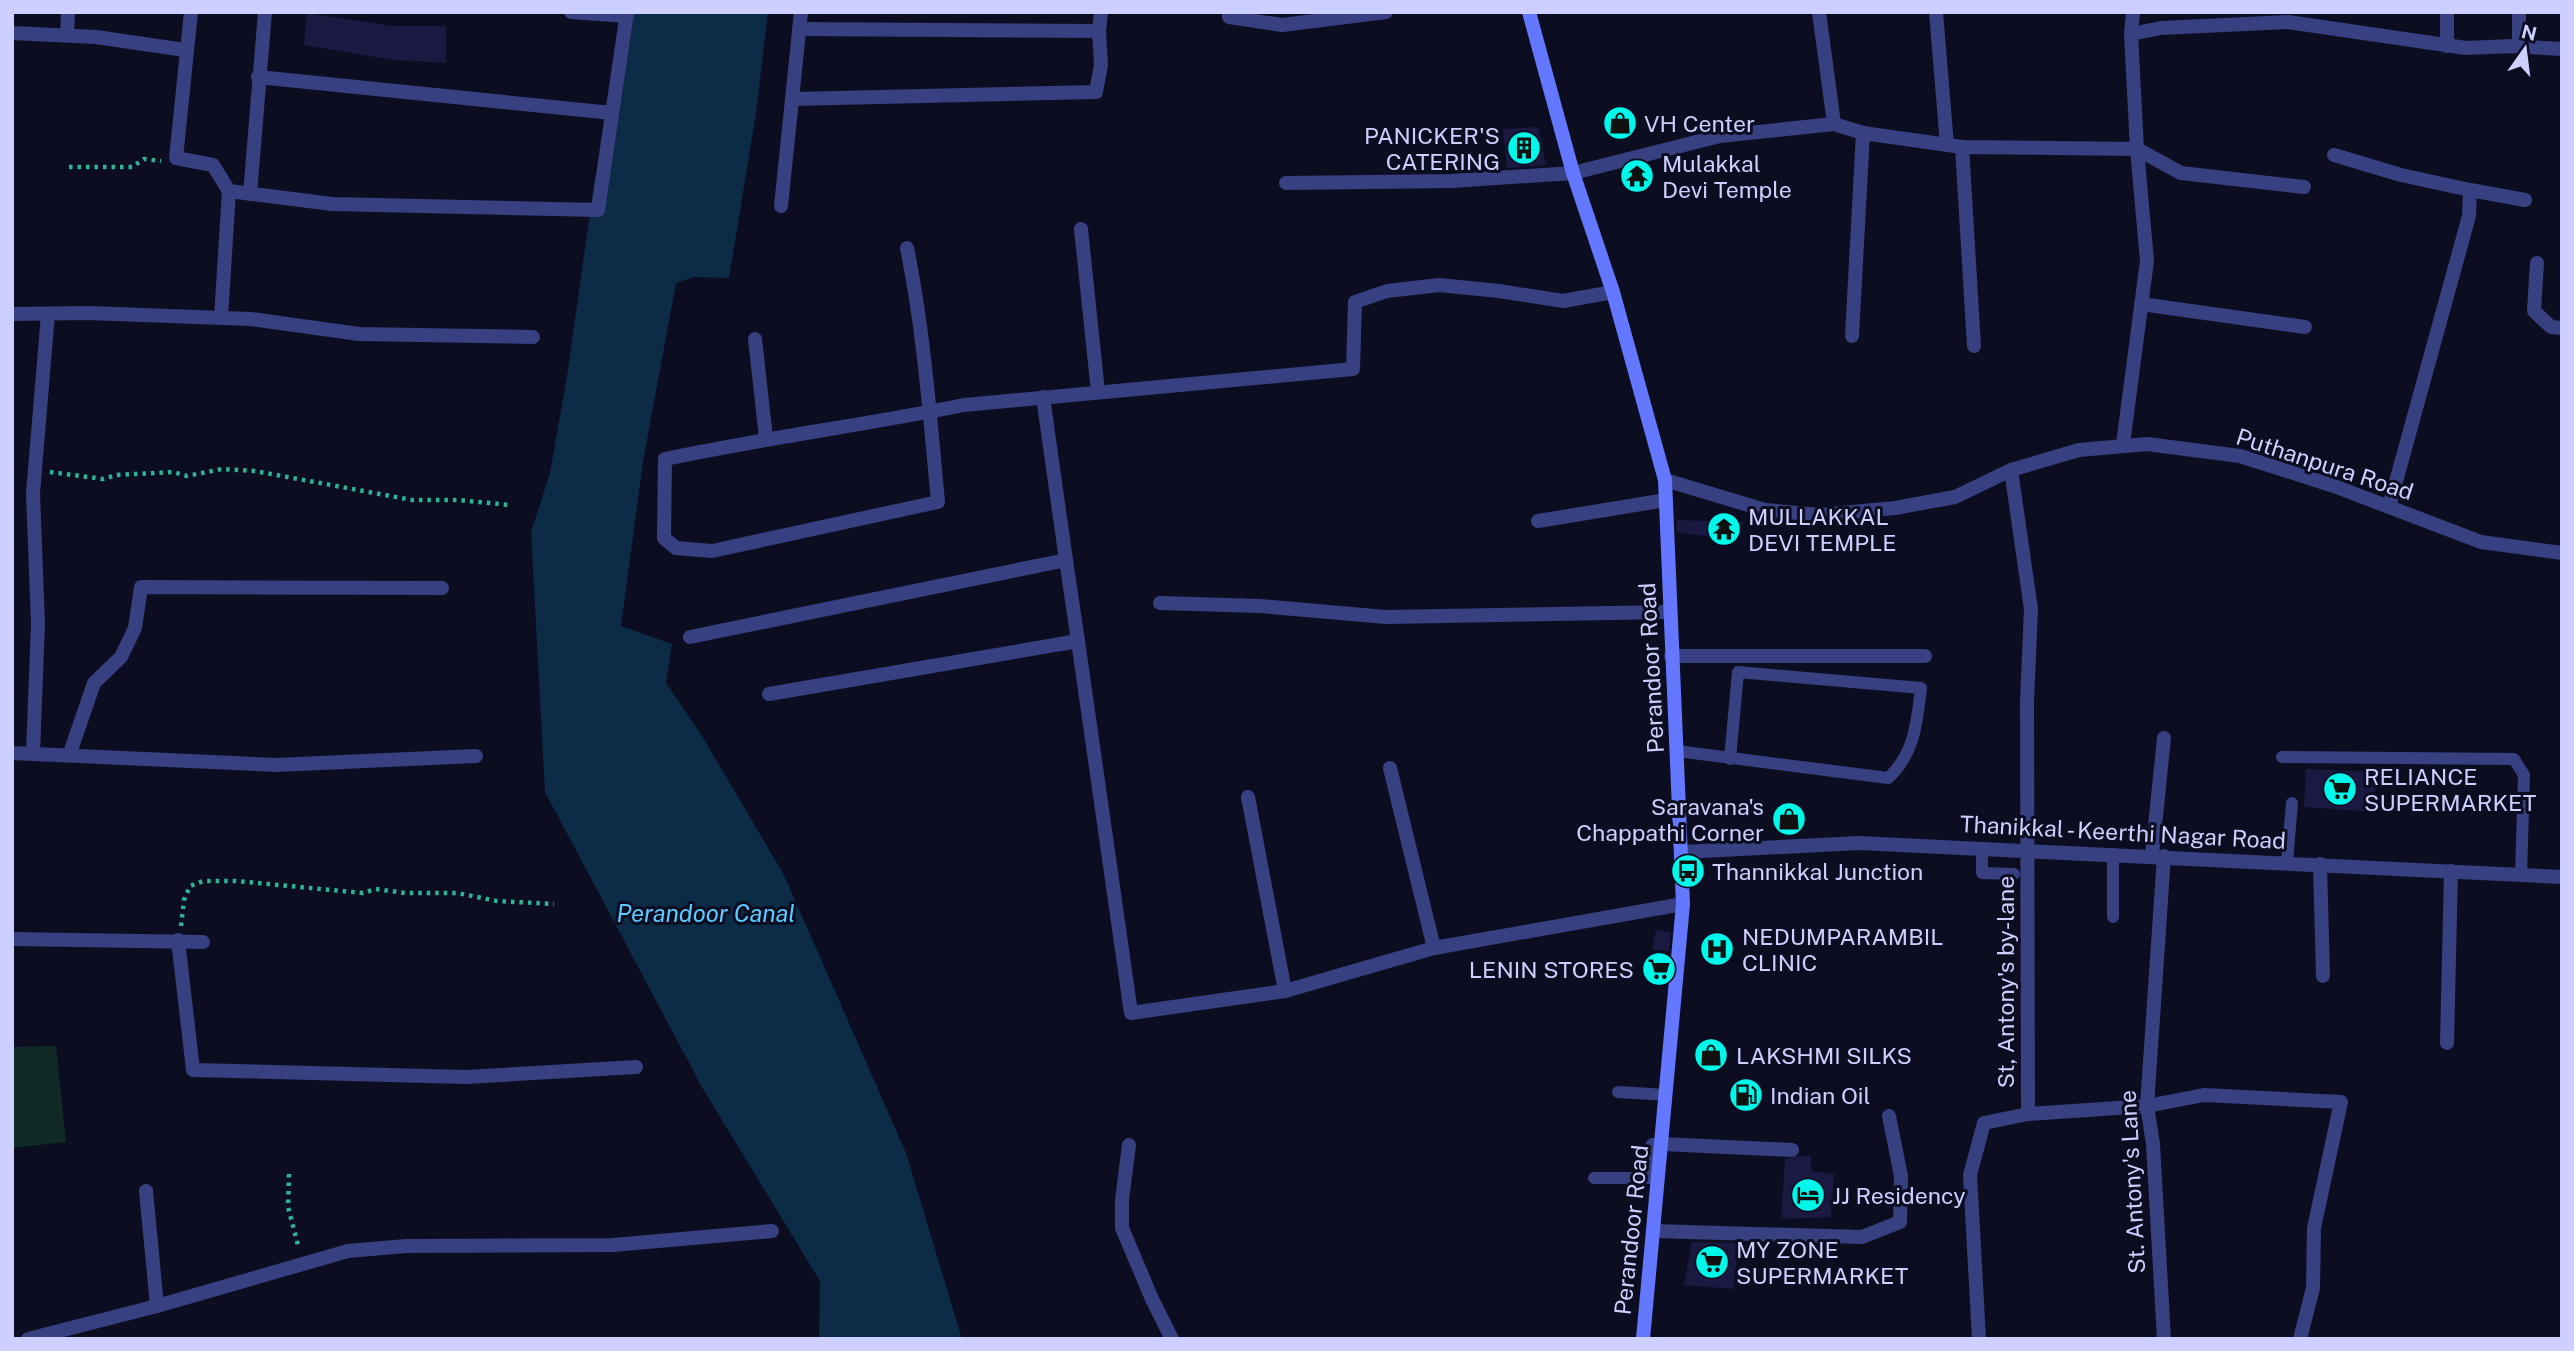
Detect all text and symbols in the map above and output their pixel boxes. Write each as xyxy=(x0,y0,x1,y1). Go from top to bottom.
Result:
north arrow xyxy=(2490,14,2560,84)
text: N xyxy=(2519,20,2539,45)
shop icon: VH Center xyxy=(1601,104,1639,142)
place label: VH Center xyxy=(1644,110,1755,137)
place label: PANICKER'S CATERING xyxy=(1364,122,1500,175)
building icon: PANICKER'S CATERING xyxy=(1505,129,1543,167)
place label: Mulakkal Devi Temple xyxy=(1662,150,1792,203)
temple icon: Mulakkal Devi Temple xyxy=(1618,157,1656,195)
street label: Puthanpura Road xyxy=(2233,423,2417,505)
place label: MULLAKKAL DEVI TEMPLE xyxy=(1748,503,1897,556)
temple icon: MULLAKKAL DEVI TEMPLE xyxy=(1705,510,1743,548)
street label: Perandoor Road xyxy=(1633,582,1669,754)
place label: RELIANCE SUPERMARKET xyxy=(2364,763,2537,816)
supermarket icon: RELIANCE SUPERMARKET xyxy=(2321,770,2359,808)
place label: Saravana's Chappathi Corner xyxy=(1576,793,1764,846)
shop icon: Saravana's Chappathi Corner xyxy=(1770,800,1808,838)
street label: Thanikkal - Keerthi Nagar Road xyxy=(1959,810,2287,854)
bus stop icon: Thannikkal Junction xyxy=(1669,852,1707,890)
place label: Thannikkal Junction xyxy=(1712,858,1923,885)
street label: St, Antony's by-lane xyxy=(1992,876,2019,1088)
water label: Perandoor Canal xyxy=(617,899,795,927)
place label: NEDUMPARAMBIL CLINIC xyxy=(1742,923,1944,976)
hospital icon: NEDUMPARAMBIL CLINIC xyxy=(1698,930,1736,968)
supermarket icon: LENIN STORES xyxy=(1640,950,1678,988)
place label: LENIN STORES xyxy=(1469,956,1634,983)
shop icon: LAKSHMI SILKS xyxy=(1692,1036,1730,1074)
place label: LAKSHMI SILKS xyxy=(1736,1042,1912,1069)
fuel station icon: Indian Oil xyxy=(1727,1076,1765,1114)
place label: Indian Oil xyxy=(1770,1082,1870,1109)
street label: St. Antony's Lane xyxy=(2114,1090,2150,1274)
street label: Perandoor Road xyxy=(1609,1144,1653,1316)
hotel icon: JJ Residency xyxy=(1789,1176,1827,1214)
place label: JJ Residency xyxy=(1832,1182,1966,1209)
place label: MY ZONE SUPERMARKET xyxy=(1736,1236,1909,1289)
supermarket icon: MY ZONE SUPERMARKET xyxy=(1693,1243,1731,1281)

